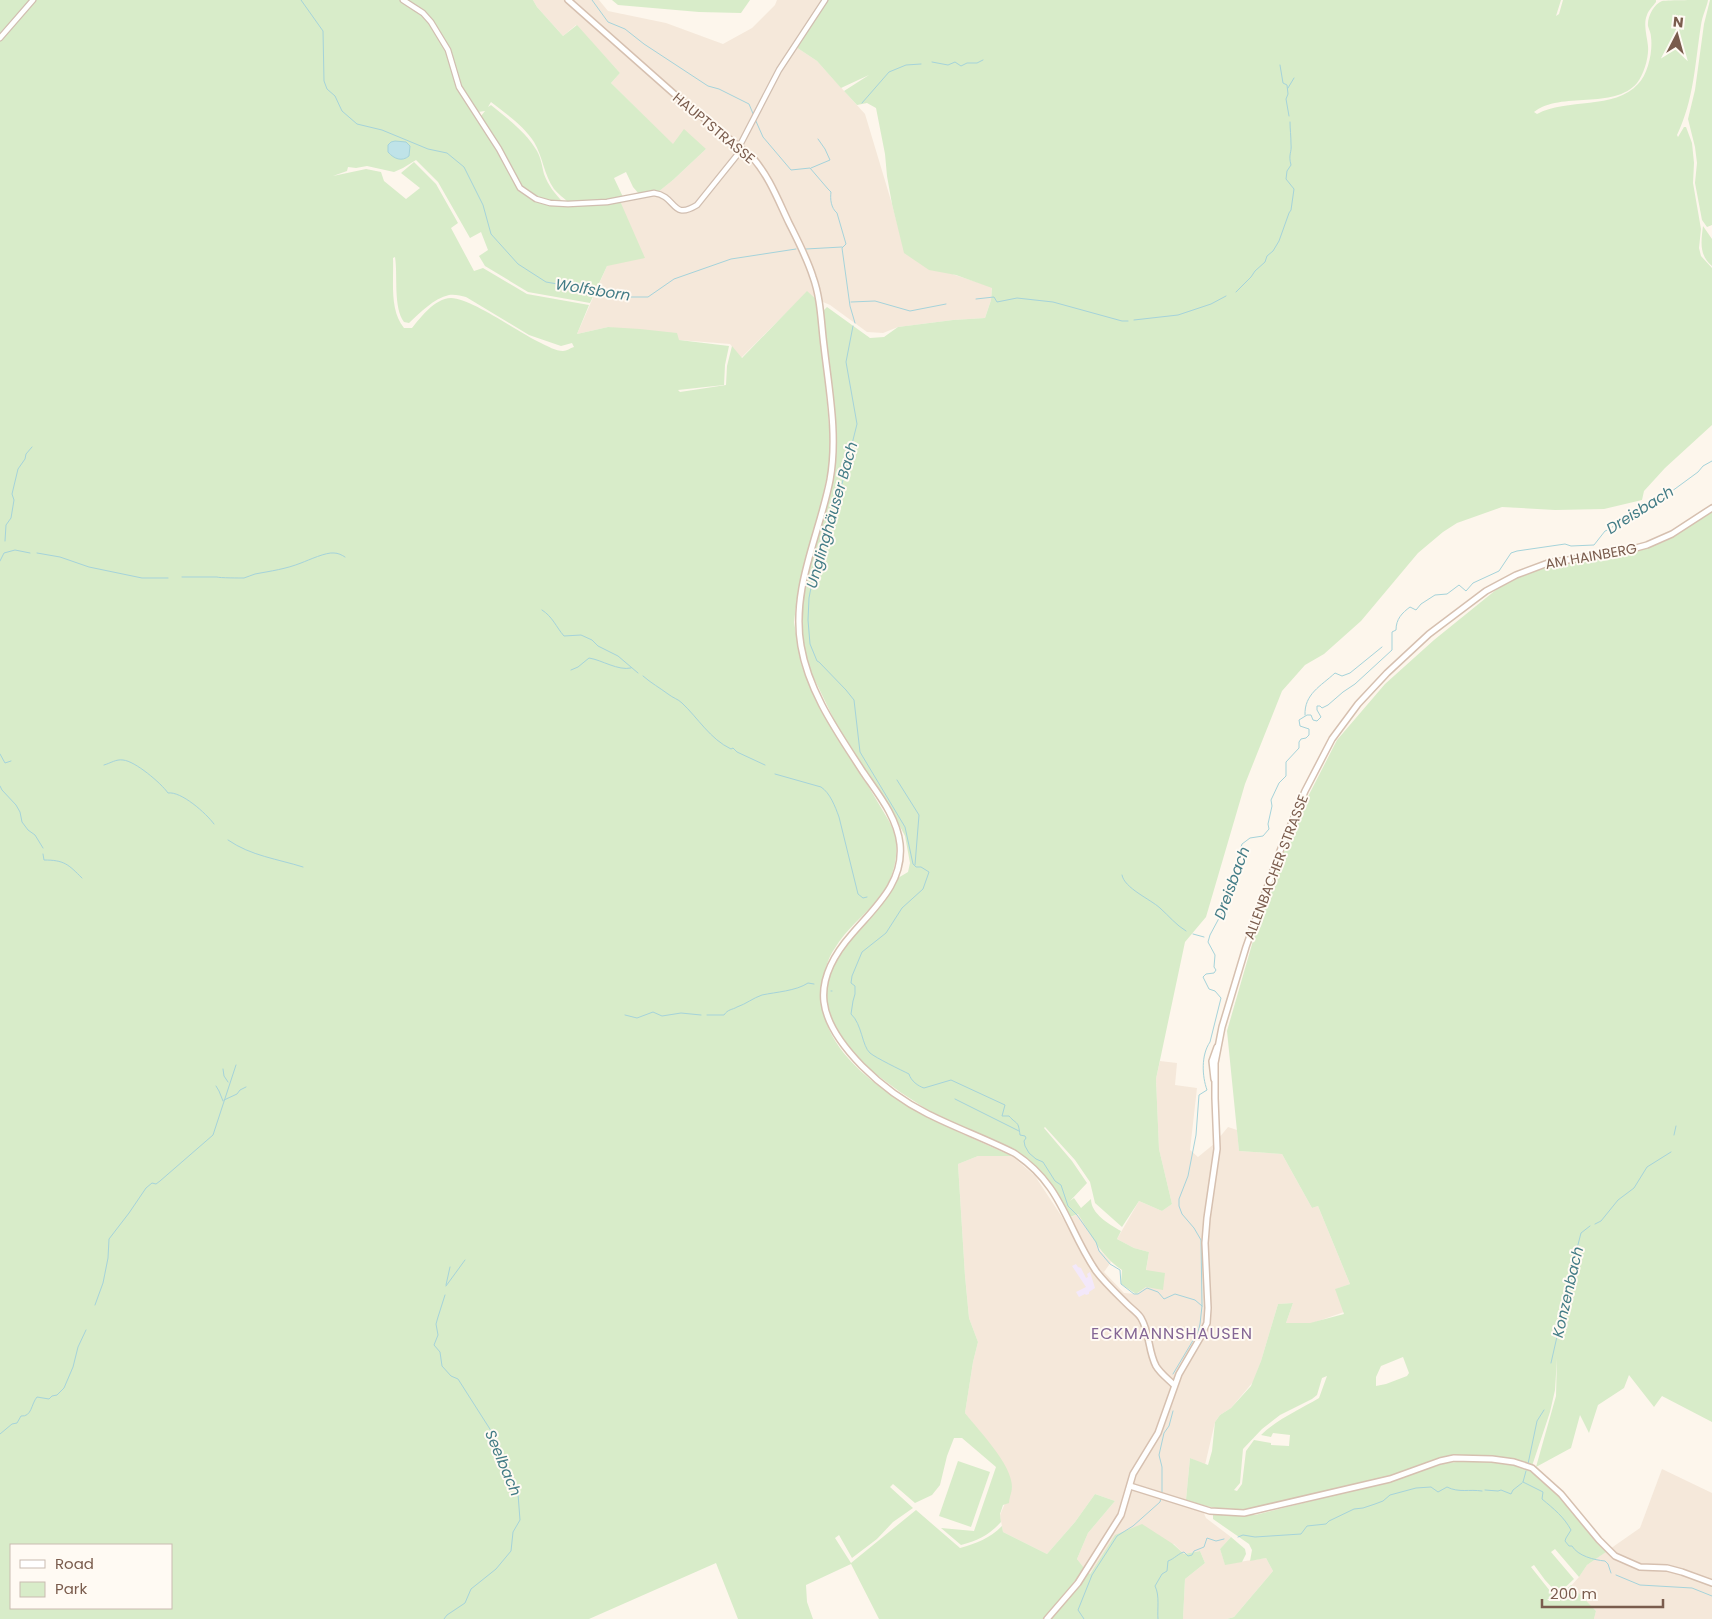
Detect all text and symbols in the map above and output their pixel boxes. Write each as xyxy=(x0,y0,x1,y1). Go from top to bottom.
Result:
north arrow xyxy=(1652,10,1702,60)
text: N xyxy=(1672,12,1685,33)
street label: HAUPTSTRASSE xyxy=(669,88,759,168)
water label: Wolfsborn xyxy=(554,273,632,306)
water label: Unglinghäuser Bach xyxy=(801,439,863,591)
water label: Dreisbach xyxy=(1602,481,1678,539)
street label: AM HAINBERG xyxy=(1544,538,1639,574)
street label: ALLENBACHER STRASSE xyxy=(1239,792,1313,942)
water label: Dreisbach xyxy=(1209,844,1254,922)
water label: Konzenbach xyxy=(1547,1244,1588,1340)
district label: ECKMANNSHAUSEN xyxy=(1091,1322,1253,1345)
water label: Seelbach xyxy=(480,1426,527,1499)
legend xyxy=(10,1544,172,1609)
text: Road xyxy=(55,1553,94,1574)
scale bar xyxy=(1542,1576,1663,1608)
text: Park xyxy=(55,1578,87,1599)
text: 200 m xyxy=(1550,1583,1597,1604)

